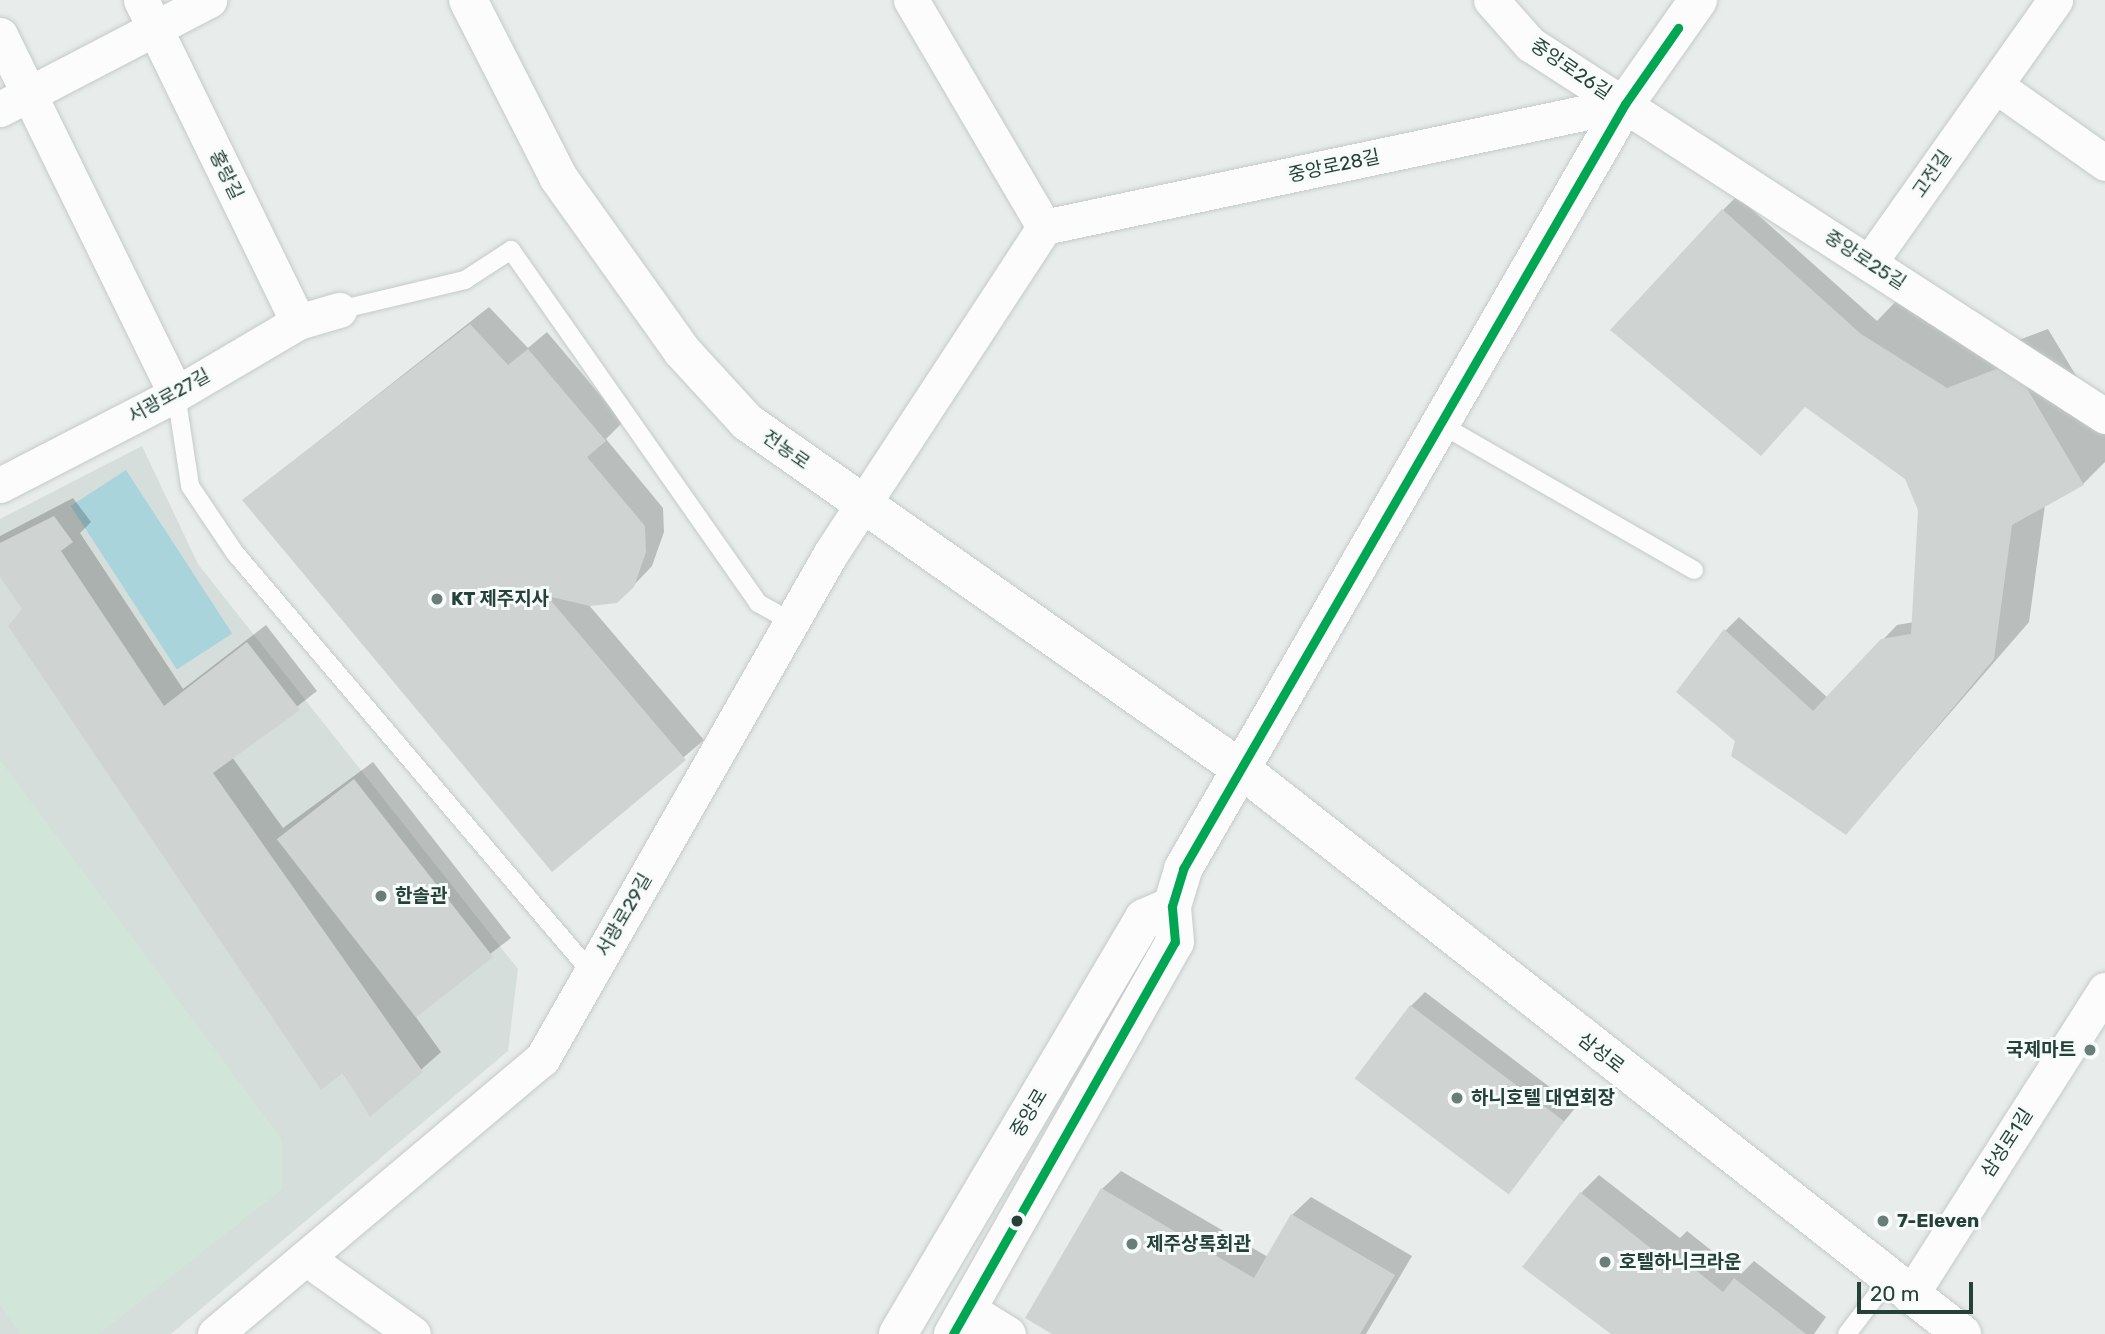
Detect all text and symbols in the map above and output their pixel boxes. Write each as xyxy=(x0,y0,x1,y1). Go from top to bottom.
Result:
street label: 중앙로26길 xyxy=(1526,34,1616,104)
street label: 중앙로28길 xyxy=(1286,145,1382,187)
street label: 홍랑길 xyxy=(204,146,248,204)
street label: 고전길 xyxy=(1908,146,1956,202)
street label: 중앙로25길 xyxy=(1820,225,1910,295)
street label: 서광로27길 xyxy=(124,364,214,428)
street label: 전농로 xyxy=(758,426,814,474)
place label: KT 제주지사 xyxy=(451,588,550,610)
marker: KT 제주지사 xyxy=(429,591,445,607)
street label: 서광로29길 xyxy=(591,869,657,961)
place label: 한솔관 xyxy=(395,885,447,907)
marker: 한솔관 xyxy=(373,888,389,904)
street label: 삼성로 xyxy=(1573,1028,1629,1078)
place label: 국제마트 xyxy=(2006,1039,2076,1061)
marker: 국제마트 xyxy=(2082,1042,2098,1058)
street label: 중앙로 xyxy=(1006,1085,1052,1141)
place label: 하니호텔 대연회장 xyxy=(1471,1087,1615,1109)
marker: 하니호텔 대연회장 xyxy=(1449,1090,1465,1106)
street label: 삼성로1길 xyxy=(1976,1104,2038,1182)
place label: 7-Eleven xyxy=(1897,1210,1979,1232)
marker: 7-Eleven xyxy=(1875,1213,1891,1229)
unlabelled marker xyxy=(1010,1214,1024,1228)
place label: 제주상록회관 xyxy=(1146,1233,1251,1255)
marker: 제주상록회관 xyxy=(1124,1236,1140,1252)
place label: 호텔하니크라운 xyxy=(1619,1251,1741,1273)
marker: 호텔하니크라운 xyxy=(1597,1254,1613,1270)
scale bar xyxy=(1860,1268,1976,1312)
text: 20 m xyxy=(1870,1281,1919,1306)

